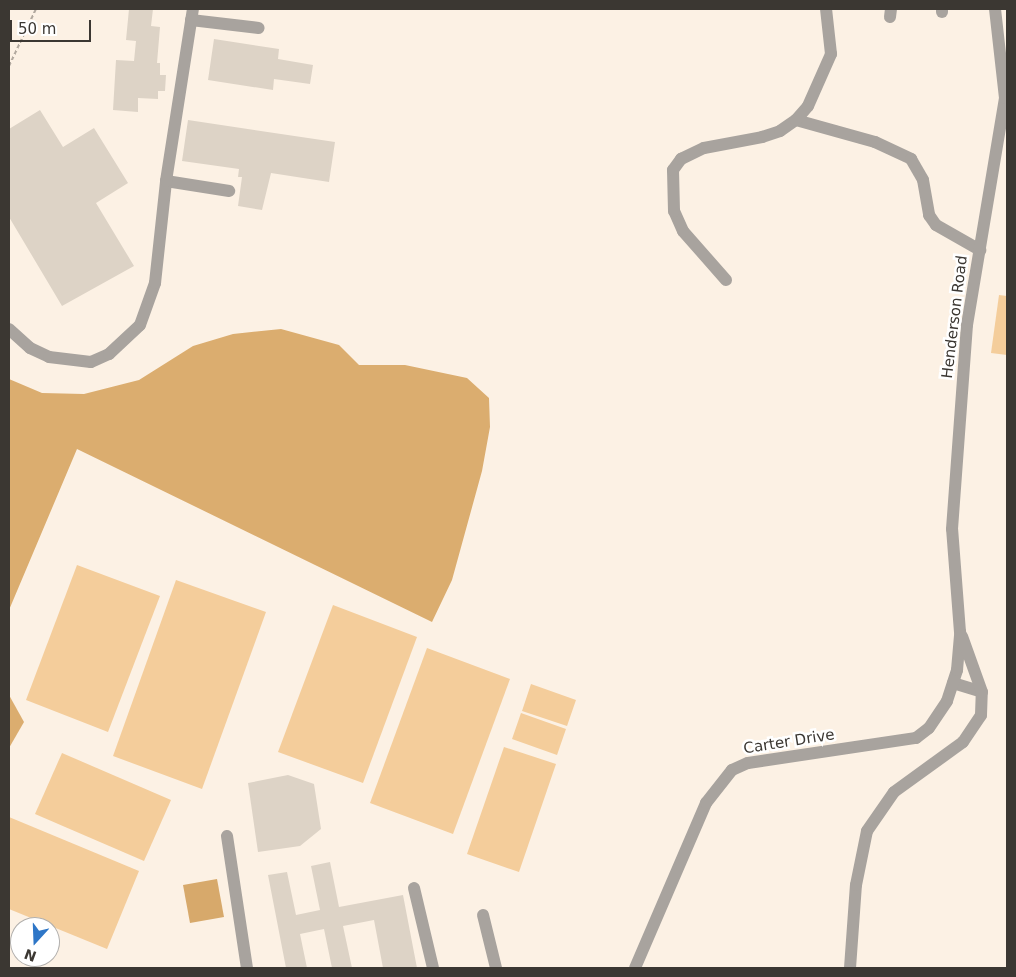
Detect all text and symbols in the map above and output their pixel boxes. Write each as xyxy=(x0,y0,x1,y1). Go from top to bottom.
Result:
scale bar xyxy=(12,10,94,42)
text: 50 m xyxy=(18,20,56,38)
street label: Henderson Road xyxy=(939,254,971,380)
street label: Carter Drive xyxy=(742,726,836,758)
north arrow xyxy=(10,917,60,967)
text: N xyxy=(22,946,38,965)

